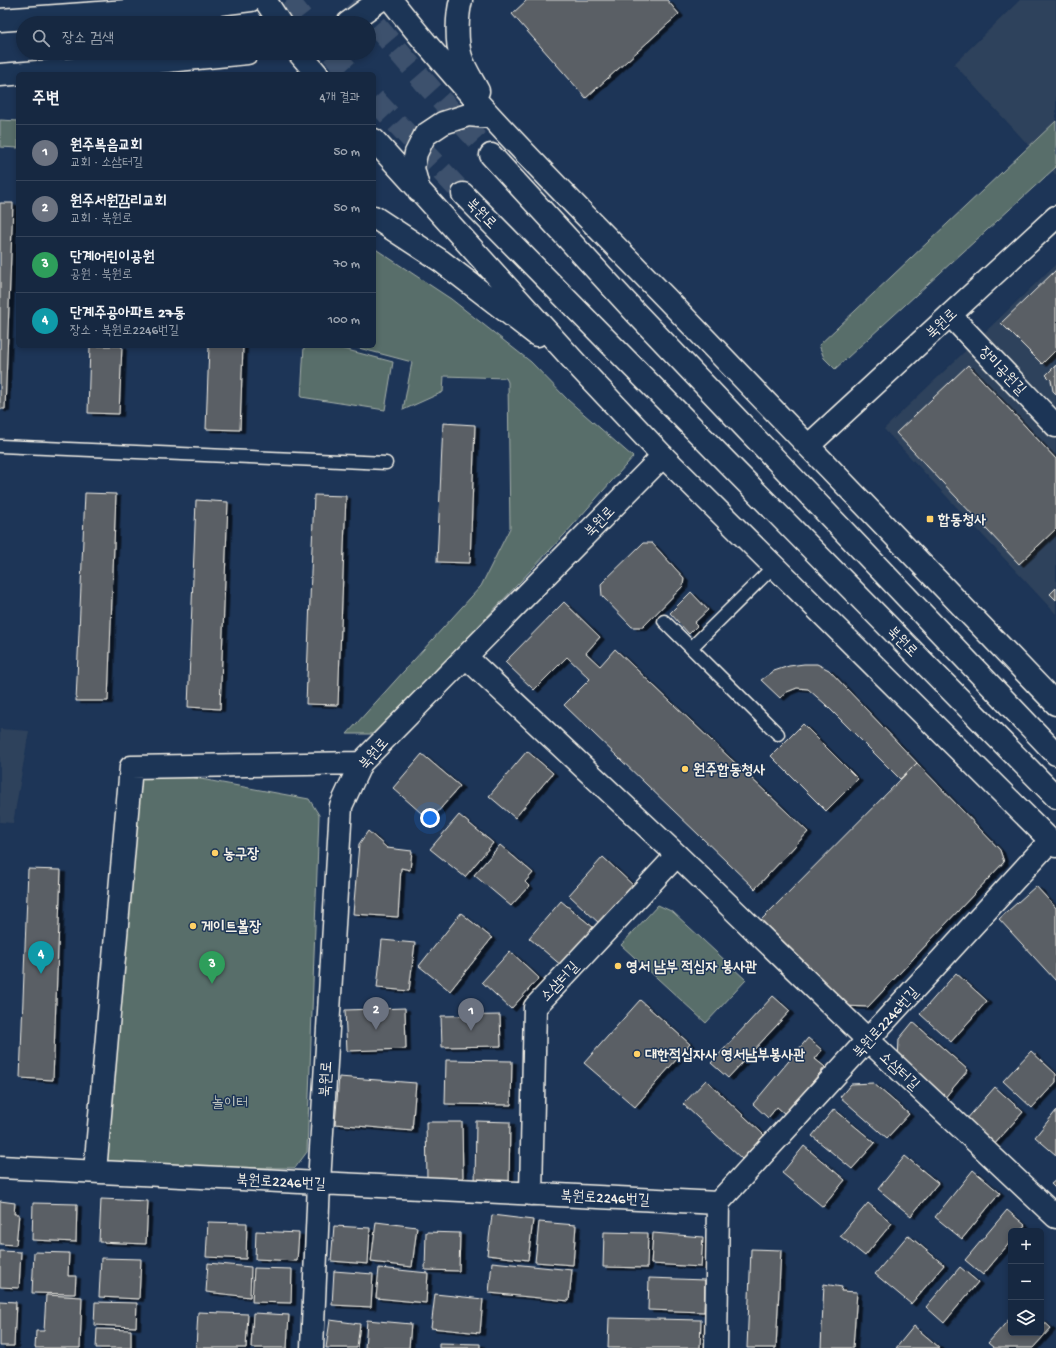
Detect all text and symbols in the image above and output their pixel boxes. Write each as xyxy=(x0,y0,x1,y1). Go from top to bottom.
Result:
search box xyxy=(16,16,376,60)
icon: search xyxy=(30,27,52,49)
text: 장소 검색 xyxy=(62,30,114,48)
text: 주변 xyxy=(32,90,59,110)
text: 4개 결과 xyxy=(319,91,360,106)
text: 원주복음교회 xyxy=(70,137,142,155)
text: 1 xyxy=(42,145,48,160)
text: 50 m xyxy=(333,145,360,160)
text: 교회 · 소삼터길 xyxy=(70,156,143,171)
text: 원주서원감리교회 xyxy=(70,193,167,211)
street label: 북원로 xyxy=(461,195,500,234)
text: 2 xyxy=(42,201,48,216)
text: 50 m xyxy=(333,201,360,216)
text: 교회 · 북원로 xyxy=(70,212,133,227)
text: 단계어린이공원 xyxy=(70,249,155,267)
text: 3 xyxy=(42,257,48,272)
text: 70 m xyxy=(334,257,360,272)
text: 공원 · 북원로 xyxy=(70,268,133,283)
text: 단계주공아파트 27동 xyxy=(70,305,185,323)
street label: 북원로 xyxy=(923,306,962,343)
text: 4 xyxy=(42,313,48,328)
text: 100 m xyxy=(328,313,360,328)
text: 장소 · 북원로2246번길 xyxy=(70,324,179,339)
street label: 장미공원길 xyxy=(974,343,1029,399)
street label: 북원로 xyxy=(581,503,619,542)
place label: 합동청사 xyxy=(937,512,986,530)
marker: 합동청사 xyxy=(925,514,935,524)
street label: 북원로 xyxy=(882,623,921,662)
street label: 북원로 xyxy=(356,735,393,774)
place label: 원주합동청사 xyxy=(693,762,765,780)
marker: 원주합동청사 xyxy=(680,764,690,774)
your location xyxy=(420,808,440,828)
place label: 농구장 xyxy=(223,846,259,864)
marker: 농구장 xyxy=(210,848,220,858)
place label: 게이트볼장 xyxy=(201,919,261,937)
marker: 게이트볼장 xyxy=(188,921,198,931)
pin: 4 xyxy=(28,941,54,974)
pin: 3 xyxy=(199,951,225,984)
street label: 소삼터길 xyxy=(537,959,584,1006)
place label: 영서 남부 적십자 봉사관 xyxy=(626,959,757,977)
marker: 영서 남부 적십자 봉사관 xyxy=(613,961,623,971)
street label: 북원로2246번길 xyxy=(850,984,923,1063)
pin: 2 xyxy=(363,997,389,1030)
pin: 1 xyxy=(458,998,484,1031)
place label: 대한적십자사 영서남부봉사관 xyxy=(645,1047,805,1065)
street label: 소삼터길 xyxy=(875,1048,922,1095)
marker: 대한적십자사 영서남부봉사관 xyxy=(632,1049,642,1059)
street label: 북원로 xyxy=(317,1061,337,1098)
park label: 놀이터 xyxy=(212,1095,248,1113)
street label: 북원로2246번길 xyxy=(236,1172,326,1194)
street label: 북원로2246번길 xyxy=(560,1188,650,1210)
map controls xyxy=(1008,1228,1044,1336)
button: + xyxy=(1008,1228,1044,1264)
button: − xyxy=(1008,1264,1044,1300)
button: layers xyxy=(1008,1300,1044,1336)

